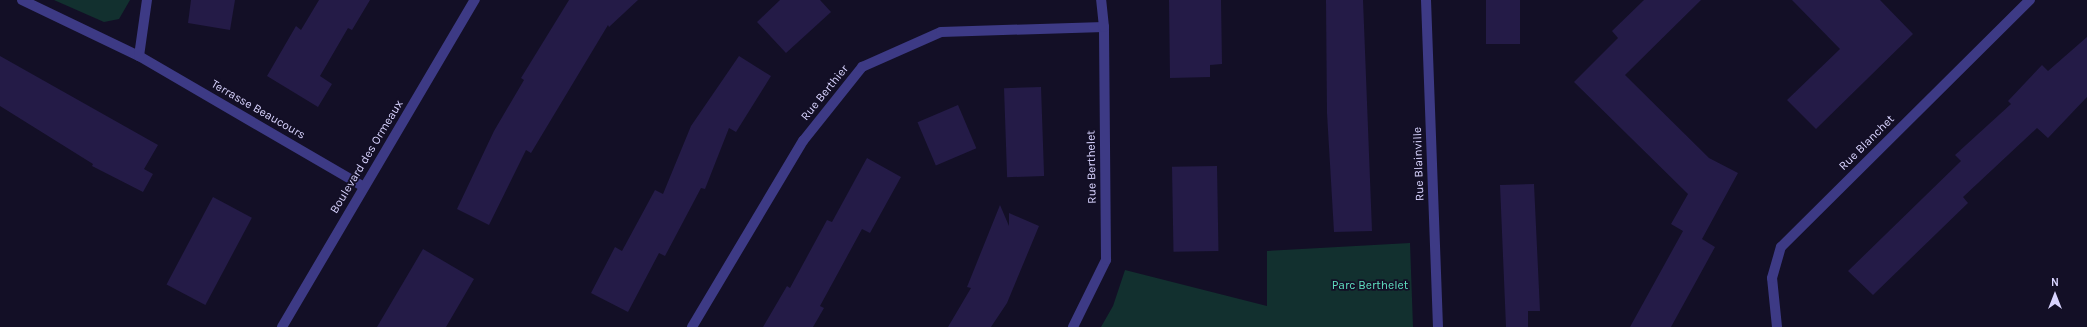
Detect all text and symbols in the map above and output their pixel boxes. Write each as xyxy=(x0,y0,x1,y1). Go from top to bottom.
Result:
street label: Rue Berthier xyxy=(798,62,852,124)
street label: Terrasse Beaucours xyxy=(208,77,308,143)
street label: Boulevard des Ormeaux xyxy=(327,98,407,216)
street label: Rue Blanchet xyxy=(1836,112,1898,174)
street label: Rue Blainville xyxy=(1411,127,1427,201)
street label: Rue Berthelet xyxy=(1084,130,1100,204)
north arrow xyxy=(2035,275,2075,315)
text: N xyxy=(2051,276,2059,289)
park label: Parc Berthelet xyxy=(1332,279,1408,293)

